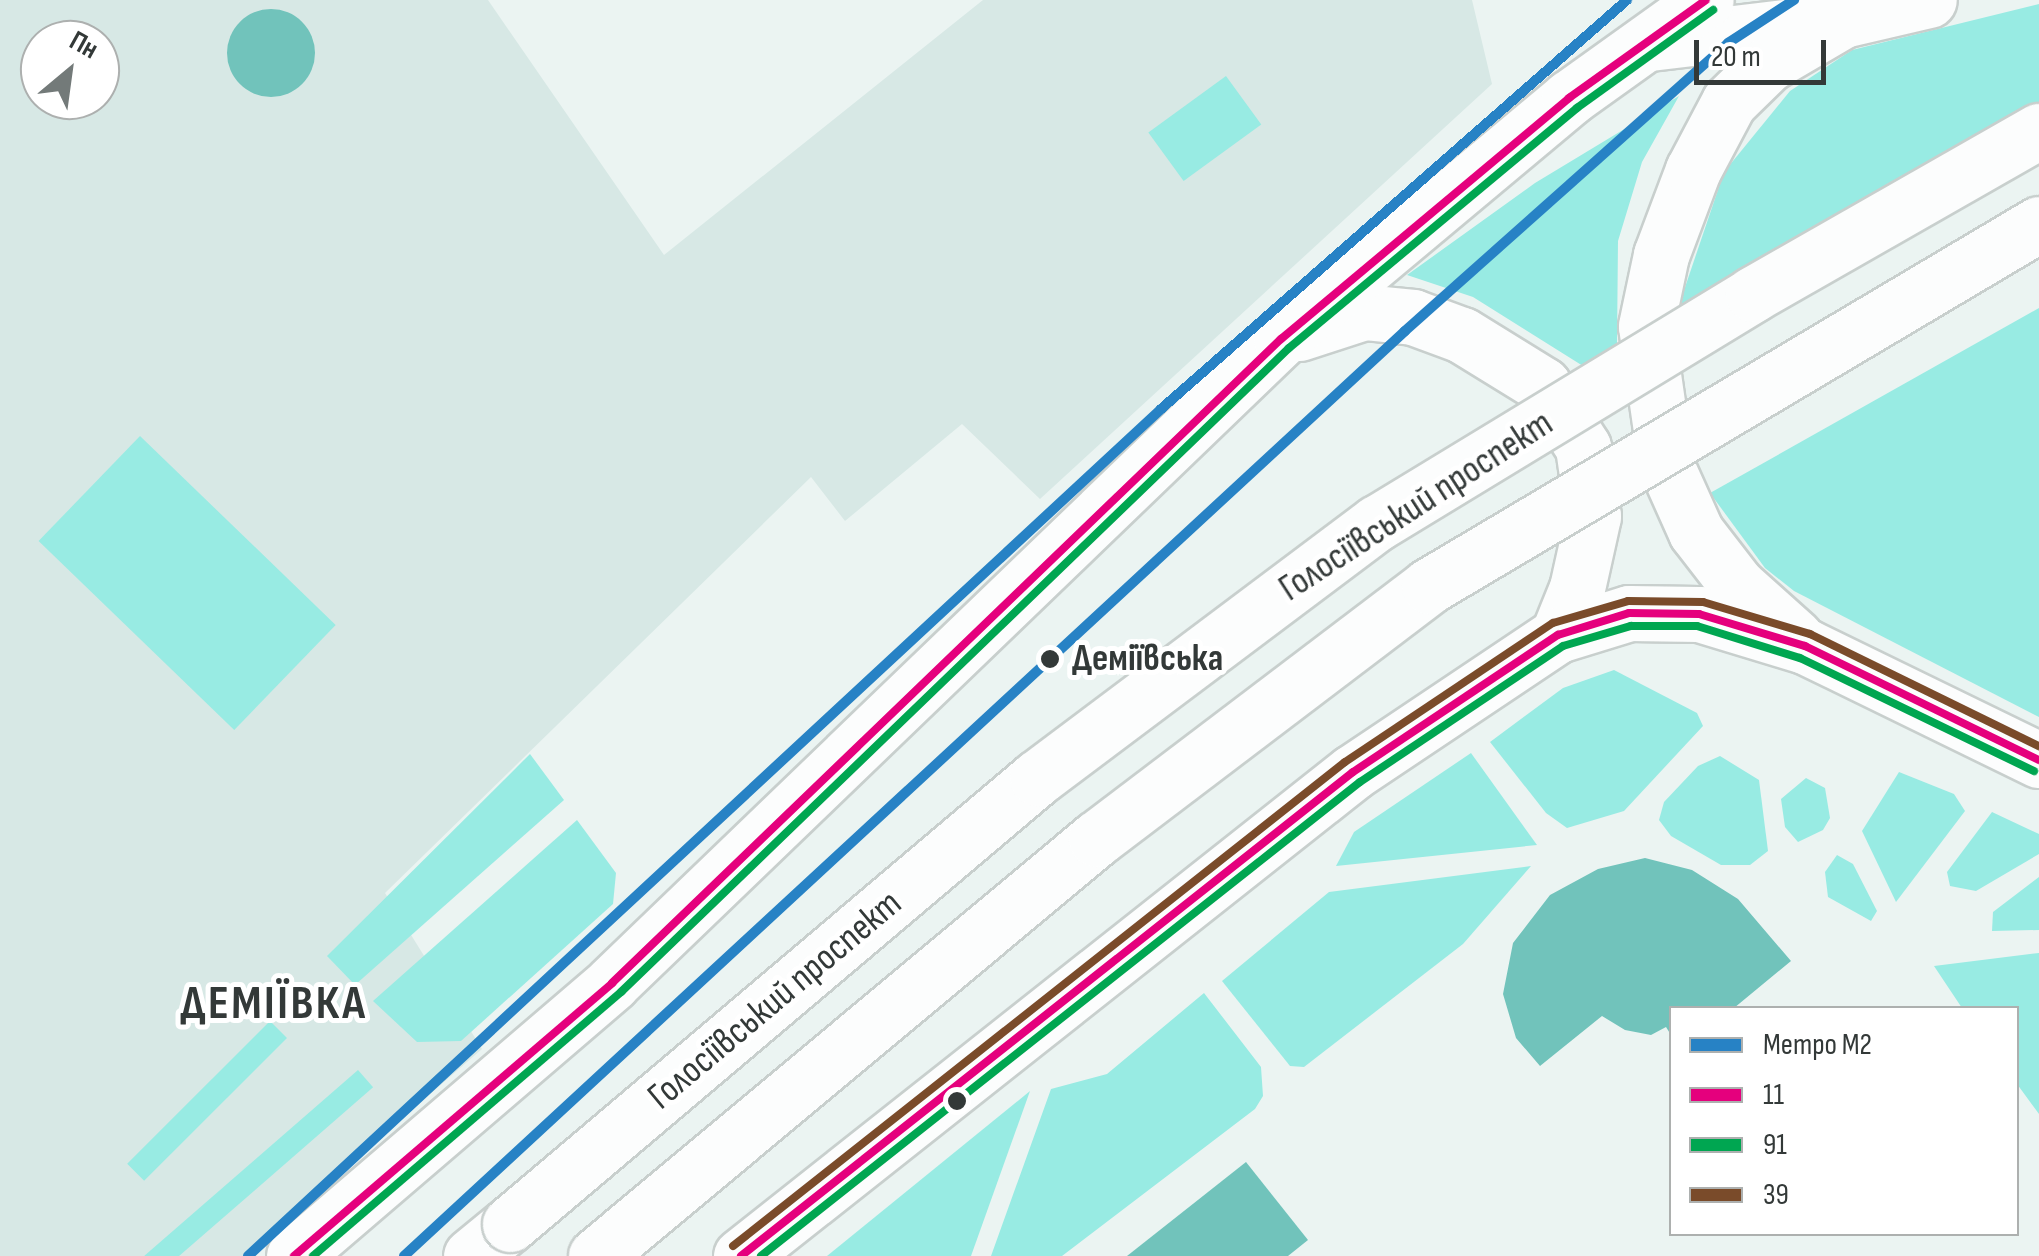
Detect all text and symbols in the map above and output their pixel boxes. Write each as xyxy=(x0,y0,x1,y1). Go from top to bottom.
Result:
north arrow xyxy=(20,20,120,120)
scale bar xyxy=(1699,20,1832,82)
text: Пн xyxy=(64,24,104,66)
text: 20 m xyxy=(1711,39,1761,75)
street label: Голосіївський проспект xyxy=(1271,401,1561,611)
place label: Деміївська xyxy=(1072,636,1223,682)
marker: Деміївська xyxy=(1037,646,1063,672)
street label: Голосіївський проспект xyxy=(639,881,911,1119)
district label: ДЕМІЇВКА xyxy=(180,975,368,1033)
legend xyxy=(1669,1006,2019,1236)
text: Метро M2 xyxy=(1763,1027,1872,1063)
text: 11 xyxy=(1763,1077,1784,1113)
unlabelled marker xyxy=(947,1091,967,1111)
text: 91 xyxy=(1763,1127,1787,1163)
text: 39 xyxy=(1763,1177,1789,1213)

